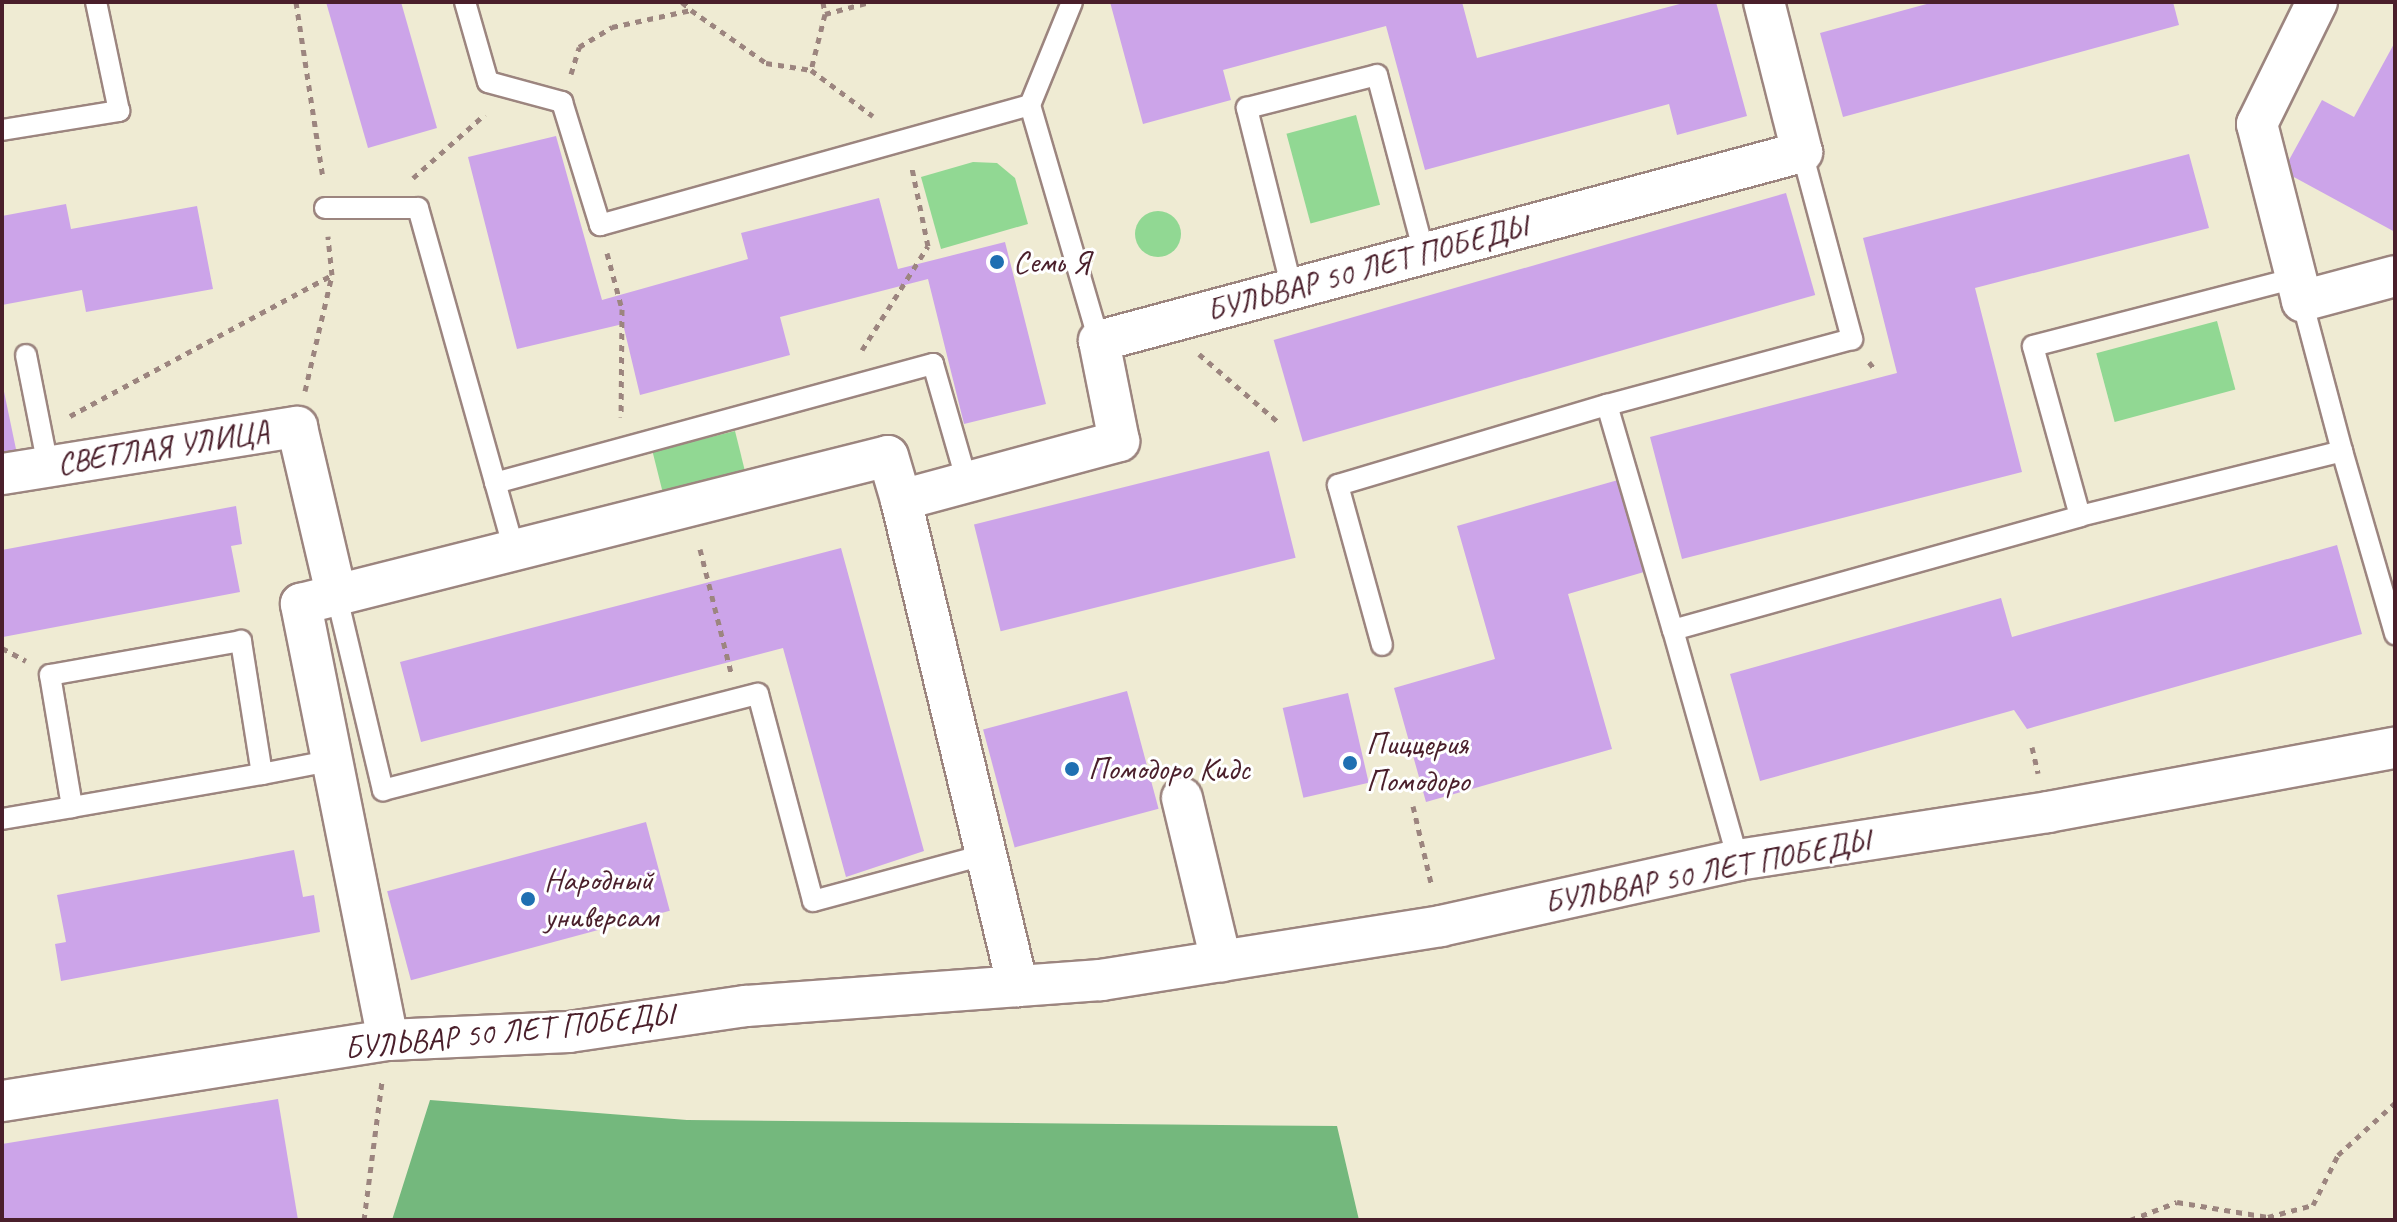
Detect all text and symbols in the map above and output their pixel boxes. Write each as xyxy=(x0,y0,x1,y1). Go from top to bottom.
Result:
street label: БУЛЬВАР 50 ЛЕТ ПОБЕДЫ xyxy=(1202,208,1532,330)
place label: Семь Я xyxy=(1013,243,1089,281)
marker: Семь Я xyxy=(988,253,1006,271)
street label: СВЕТЛАЯ УЛИЦА xyxy=(54,412,272,484)
place label: Пиццерия Помодоро xyxy=(1366,726,1469,801)
place label: Помодоро Кидс xyxy=(1088,750,1247,788)
marker: Пиццерия Помодоро xyxy=(1341,754,1359,772)
marker: Помодоро Кидс xyxy=(1063,760,1081,778)
street label: БУЛЬВАР 50 ЛЕТ ПОБЕДЫ xyxy=(1540,821,1874,923)
place label: Народный универсам xyxy=(544,862,658,937)
marker: Народный универсам xyxy=(519,890,537,908)
street label: БУЛЬВАР 50 ЛЕТ ПОБЕДЫ xyxy=(342,996,676,1068)

